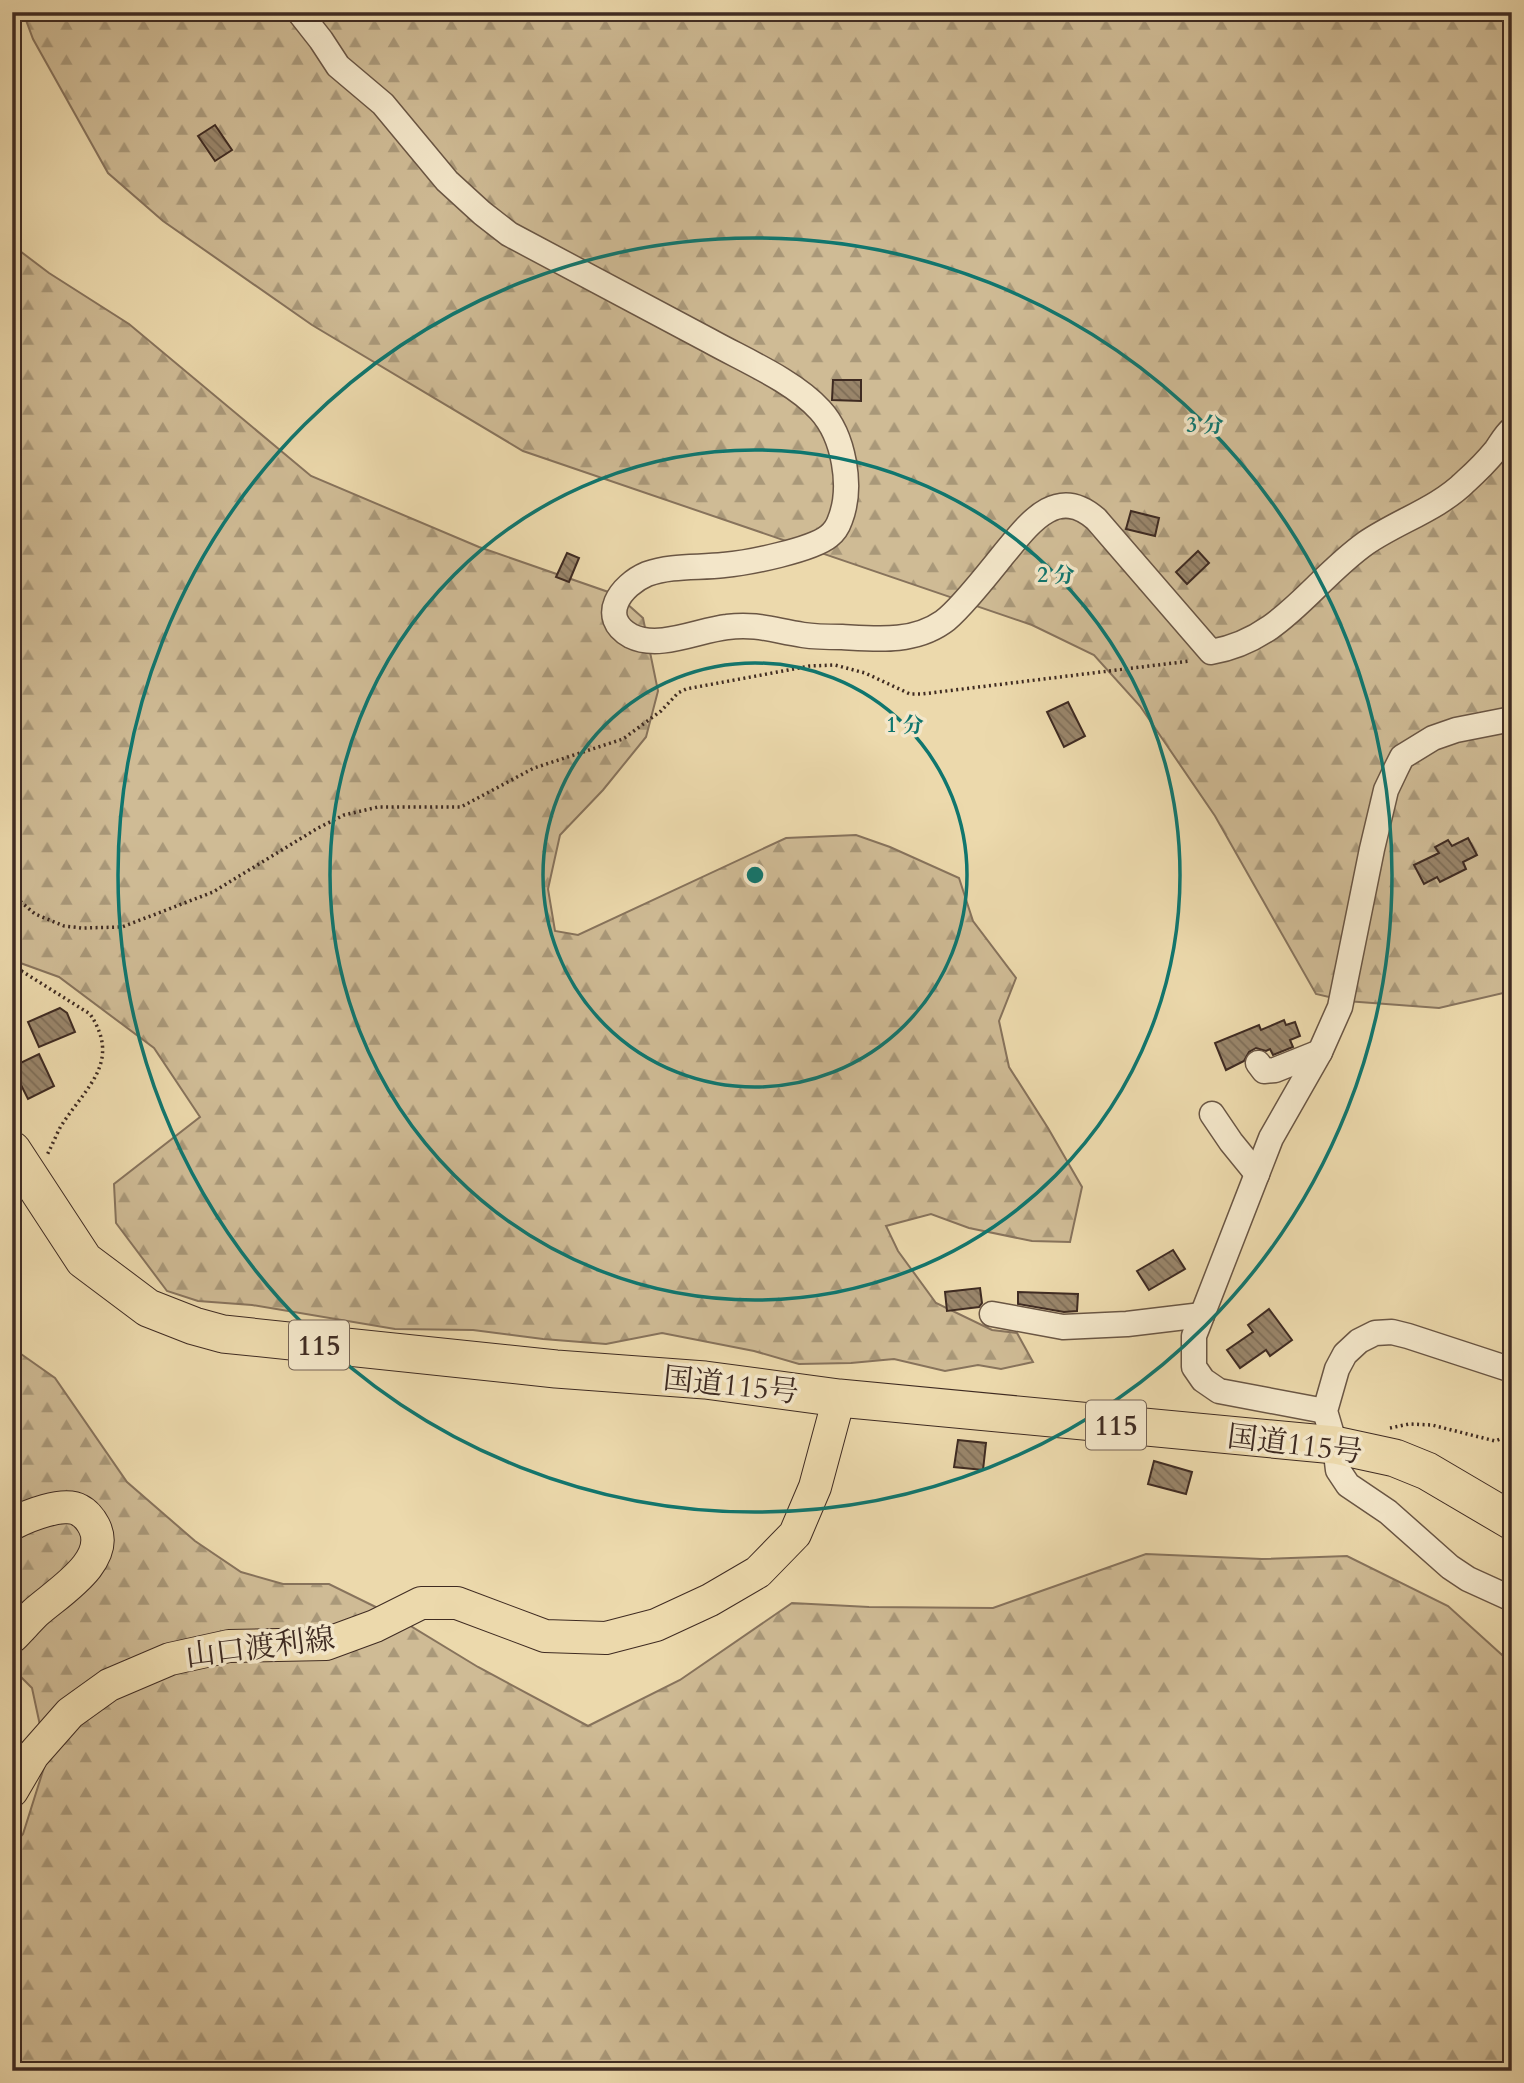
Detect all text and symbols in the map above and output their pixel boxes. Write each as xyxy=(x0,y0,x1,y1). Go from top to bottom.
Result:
text: 3 分 xyxy=(1186,411,1224,440)
text: 2 分 xyxy=(1037,561,1075,590)
text: 1 分 xyxy=(886,711,924,740)
centre of rings xyxy=(743,863,767,887)
road number: 115 xyxy=(289,1320,349,1370)
street label: 国道115号 xyxy=(661,1358,801,1413)
road number: 115 xyxy=(1086,1400,1146,1450)
street label: 国道115号 xyxy=(1225,1416,1365,1473)
street label: 山口渡利線 xyxy=(183,1618,337,1677)

